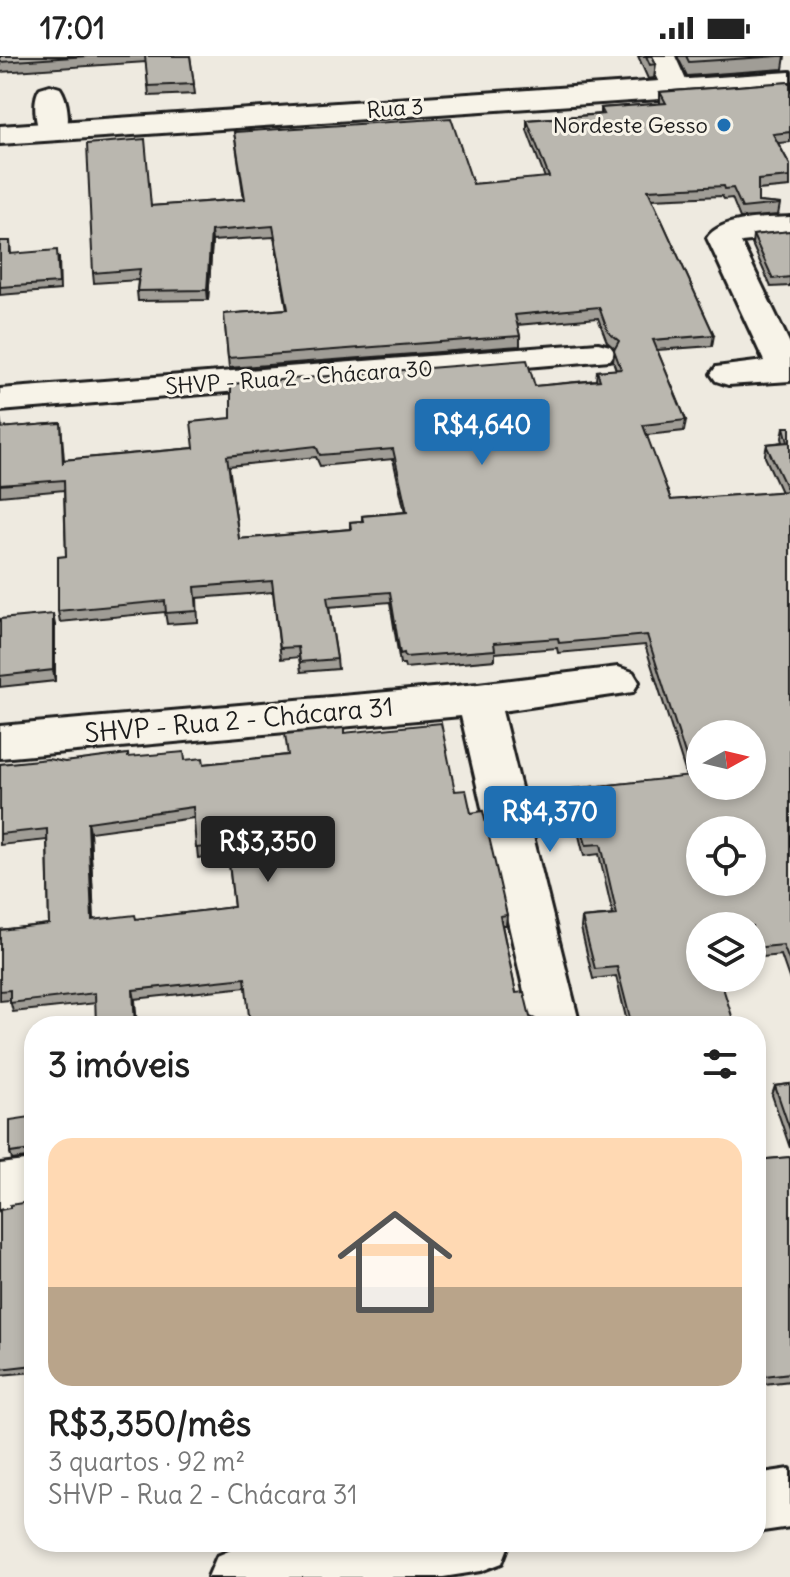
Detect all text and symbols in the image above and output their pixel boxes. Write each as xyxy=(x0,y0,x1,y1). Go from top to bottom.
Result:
text: 17:01 xyxy=(40,9,105,47)
street label: Rua 3 xyxy=(366,92,424,124)
place label: Nordeste Gesso xyxy=(553,111,708,139)
marker: Nordeste Gesso xyxy=(715,116,733,134)
street label: SHVP - Rua 2 - Chácara 30 xyxy=(164,354,434,400)
pin: R$4,640 xyxy=(408,399,556,467)
text: R$4,640 xyxy=(433,408,531,441)
street label: SHVP - Rua 2 - Chácara 31 xyxy=(83,690,395,749)
north arrow xyxy=(686,720,766,800)
map controls xyxy=(686,720,766,992)
pin: R$4,370 xyxy=(476,786,624,854)
text: R$4,370 xyxy=(502,795,598,828)
pin: R$3,350 xyxy=(194,816,342,884)
button: locate xyxy=(686,816,766,896)
text: R$3,350 xyxy=(219,825,317,858)
button: layers xyxy=(686,912,766,992)
icon: filters xyxy=(698,1042,742,1086)
text: 3 imóveis xyxy=(48,1043,190,1086)
icon: home xyxy=(323,1190,467,1334)
text: R$3,350/mês xyxy=(48,1402,251,1445)
text: 3 quartos · 92 m² xyxy=(48,1445,245,1478)
text: SHVP - Rua 2 - Chácara 31 xyxy=(48,1478,358,1511)

